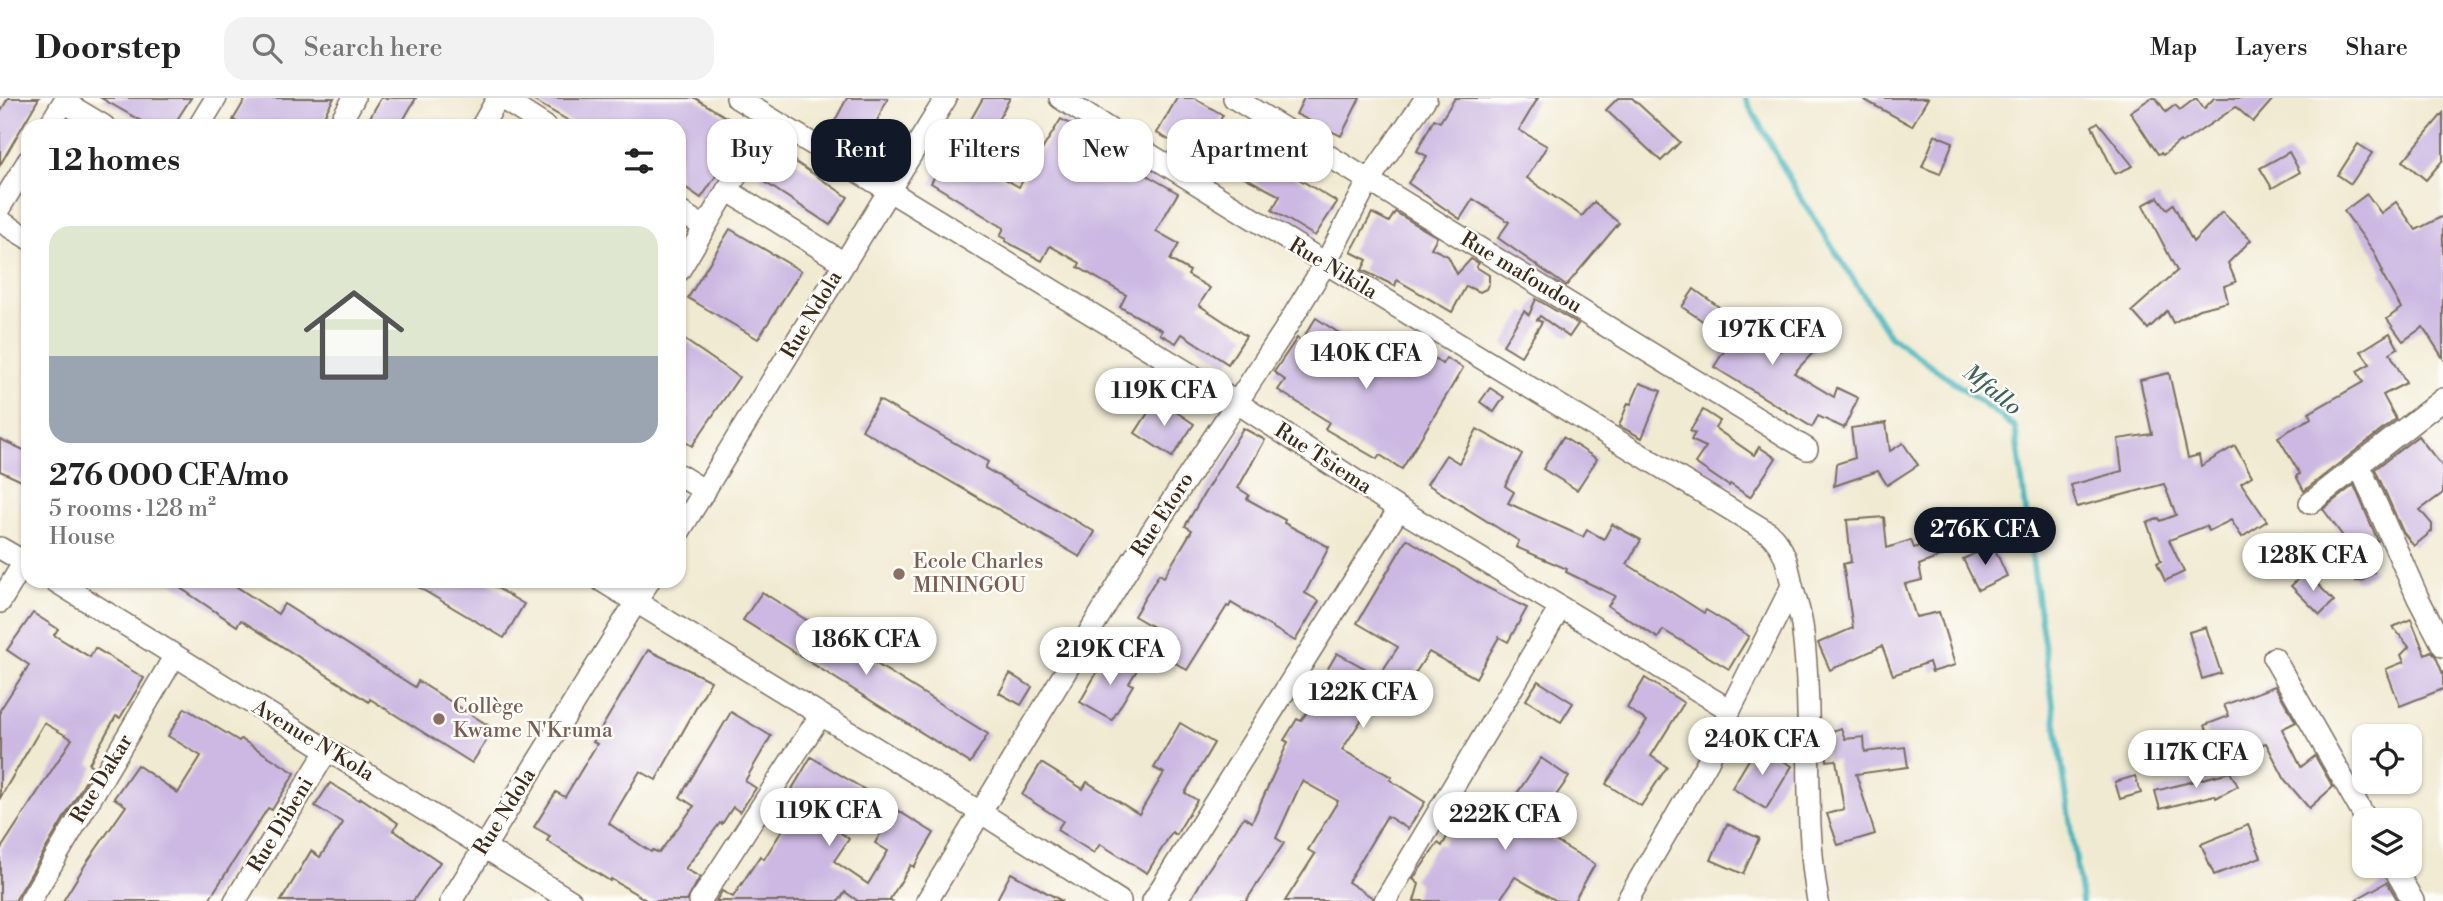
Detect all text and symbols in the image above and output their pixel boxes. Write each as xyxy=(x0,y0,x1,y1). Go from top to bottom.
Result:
search box xyxy=(224,17,714,80)
text: Doorstep xyxy=(35,28,182,69)
icon: search xyxy=(248,29,286,67)
text: Search here xyxy=(304,32,443,64)
text: Map xyxy=(2150,33,2197,63)
text: Layers xyxy=(2235,33,2307,63)
text: Share xyxy=(2345,33,2408,63)
chip: Buy xyxy=(707,119,797,182)
chip: Rent xyxy=(811,119,911,182)
chip: Filters xyxy=(925,119,1044,182)
chip: New xyxy=(1058,119,1153,182)
chip: Apartment xyxy=(1167,119,1333,182)
text: 12 homes xyxy=(49,142,180,180)
icon: filters xyxy=(620,142,658,180)
street label: Rue mafoudou xyxy=(1456,227,1586,319)
street label: Rue Nikila xyxy=(1284,232,1382,306)
street label: Rue Ndola xyxy=(776,266,848,364)
icon: home xyxy=(291,272,417,398)
pin: 197K CFA xyxy=(1700,308,1844,367)
text: 197K CFA xyxy=(1718,316,1826,344)
pin: 140K CFA xyxy=(1294,331,1438,391)
text: 140K CFA xyxy=(1310,340,1422,368)
water label: Mfallo xyxy=(1957,358,2027,422)
pin: 119K CFA xyxy=(1092,368,1236,428)
text: 119K CFA xyxy=(1111,377,1217,405)
street label: Rue Tsiema xyxy=(1269,418,1377,500)
text: 276 000 CFA/mo xyxy=(49,457,289,495)
street label: Rue Etoro xyxy=(1126,468,1200,562)
text: 5 rooms · 128 m² xyxy=(49,495,216,523)
pin: 276K CFA xyxy=(1913,508,2057,567)
text: 276K CFA xyxy=(1930,516,2040,544)
text: House xyxy=(49,523,115,551)
pin: 128K CFA xyxy=(2241,533,2385,593)
text: 128K CFA xyxy=(2258,542,2368,570)
place label: Ecole Charles MININGOU xyxy=(913,549,1043,599)
marker: Ecole Charles MININGOU xyxy=(891,566,907,582)
pin: 186K CFA xyxy=(794,618,938,677)
text: 186K CFA xyxy=(812,626,920,654)
pin: 219K CFA xyxy=(1038,628,1182,687)
text: 219K CFA xyxy=(1056,636,1164,664)
pin: 122K CFA xyxy=(1291,670,1435,730)
text: 122K CFA xyxy=(1308,679,1418,707)
street label: Avenue N'Kola xyxy=(246,694,379,788)
place label: Collège Kwame N'Kruma xyxy=(453,694,613,744)
marker: Collège Kwame N'Kruma xyxy=(431,711,447,727)
pin: 240K CFA xyxy=(1690,718,1834,777)
map controls xyxy=(2352,724,2422,878)
button: locate xyxy=(2352,724,2422,794)
text: 240K CFA xyxy=(1704,726,1820,754)
street label: Rue Dakar xyxy=(65,730,139,828)
pin: 117K CFA xyxy=(2124,730,2268,790)
text: 117K CFA xyxy=(2144,739,2248,767)
street label: Rue Ndola xyxy=(468,763,542,860)
street label: Rue Dibeni xyxy=(242,773,320,877)
pin: 119K CFA xyxy=(757,788,901,848)
pin: 222K CFA xyxy=(1433,792,1577,852)
text: 119K CFA xyxy=(776,797,882,825)
text: 222K CFA xyxy=(1449,801,1561,829)
button: layers xyxy=(2352,808,2422,878)

